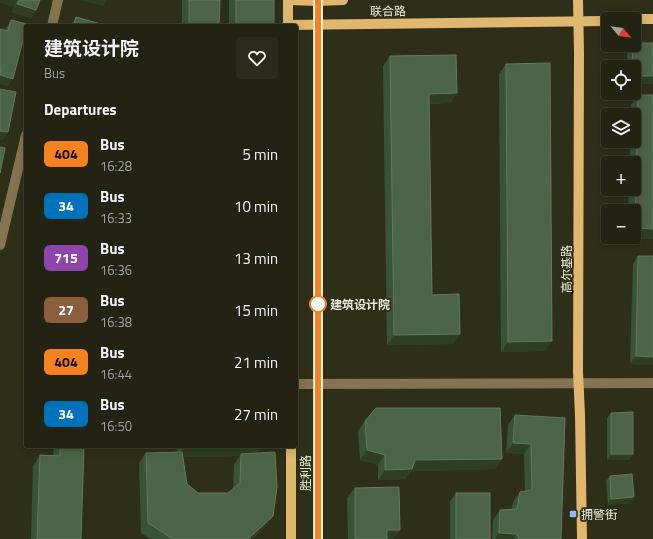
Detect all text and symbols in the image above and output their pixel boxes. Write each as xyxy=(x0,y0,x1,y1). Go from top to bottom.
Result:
street label: 联合路 xyxy=(370,1,406,21)
north arrow xyxy=(601,12,641,52)
map controls xyxy=(601,12,641,244)
text: 建筑设计院 xyxy=(44,33,139,62)
button: heart xyxy=(236,37,278,79)
button: locate xyxy=(601,60,641,100)
text: Bus xyxy=(44,63,65,83)
text: Departures xyxy=(44,98,117,121)
button: layers xyxy=(601,108,641,148)
text: Bus xyxy=(100,133,125,156)
text: 404 xyxy=(54,143,78,164)
text: 5 min xyxy=(242,143,278,166)
text: 16:28 xyxy=(100,156,132,176)
button: + xyxy=(601,156,641,196)
text: Bus xyxy=(100,185,125,208)
text: 34 xyxy=(58,195,74,216)
text: 10 min xyxy=(234,195,278,218)
button: − xyxy=(601,204,641,244)
text: 16:33 xyxy=(100,208,132,228)
text: Bus xyxy=(100,237,125,260)
street label: 高尔基路 xyxy=(557,245,576,293)
text: 715 xyxy=(54,247,78,268)
text: 13 min xyxy=(234,247,278,270)
text: 16:36 xyxy=(100,260,132,280)
text: Bus xyxy=(100,289,125,312)
marker: 建筑设计院 xyxy=(309,295,327,313)
place label: 建筑设计院 xyxy=(330,295,390,314)
text: 27 xyxy=(58,299,74,320)
text: 15 min xyxy=(234,299,278,322)
text: 16:38 xyxy=(100,312,132,332)
text: Bus xyxy=(100,341,125,364)
text: 404 xyxy=(54,351,78,372)
text: 21 min xyxy=(234,351,278,374)
text: 16:44 xyxy=(100,364,132,384)
text: Bus xyxy=(100,393,125,416)
text: 34 xyxy=(58,403,74,424)
text: 27 min xyxy=(234,403,278,426)
text: 16:50 xyxy=(100,416,132,436)
street label: 胜利路 xyxy=(296,455,315,491)
place label: 拥警街 xyxy=(581,505,617,524)
marker: 拥警街 xyxy=(568,509,578,519)

